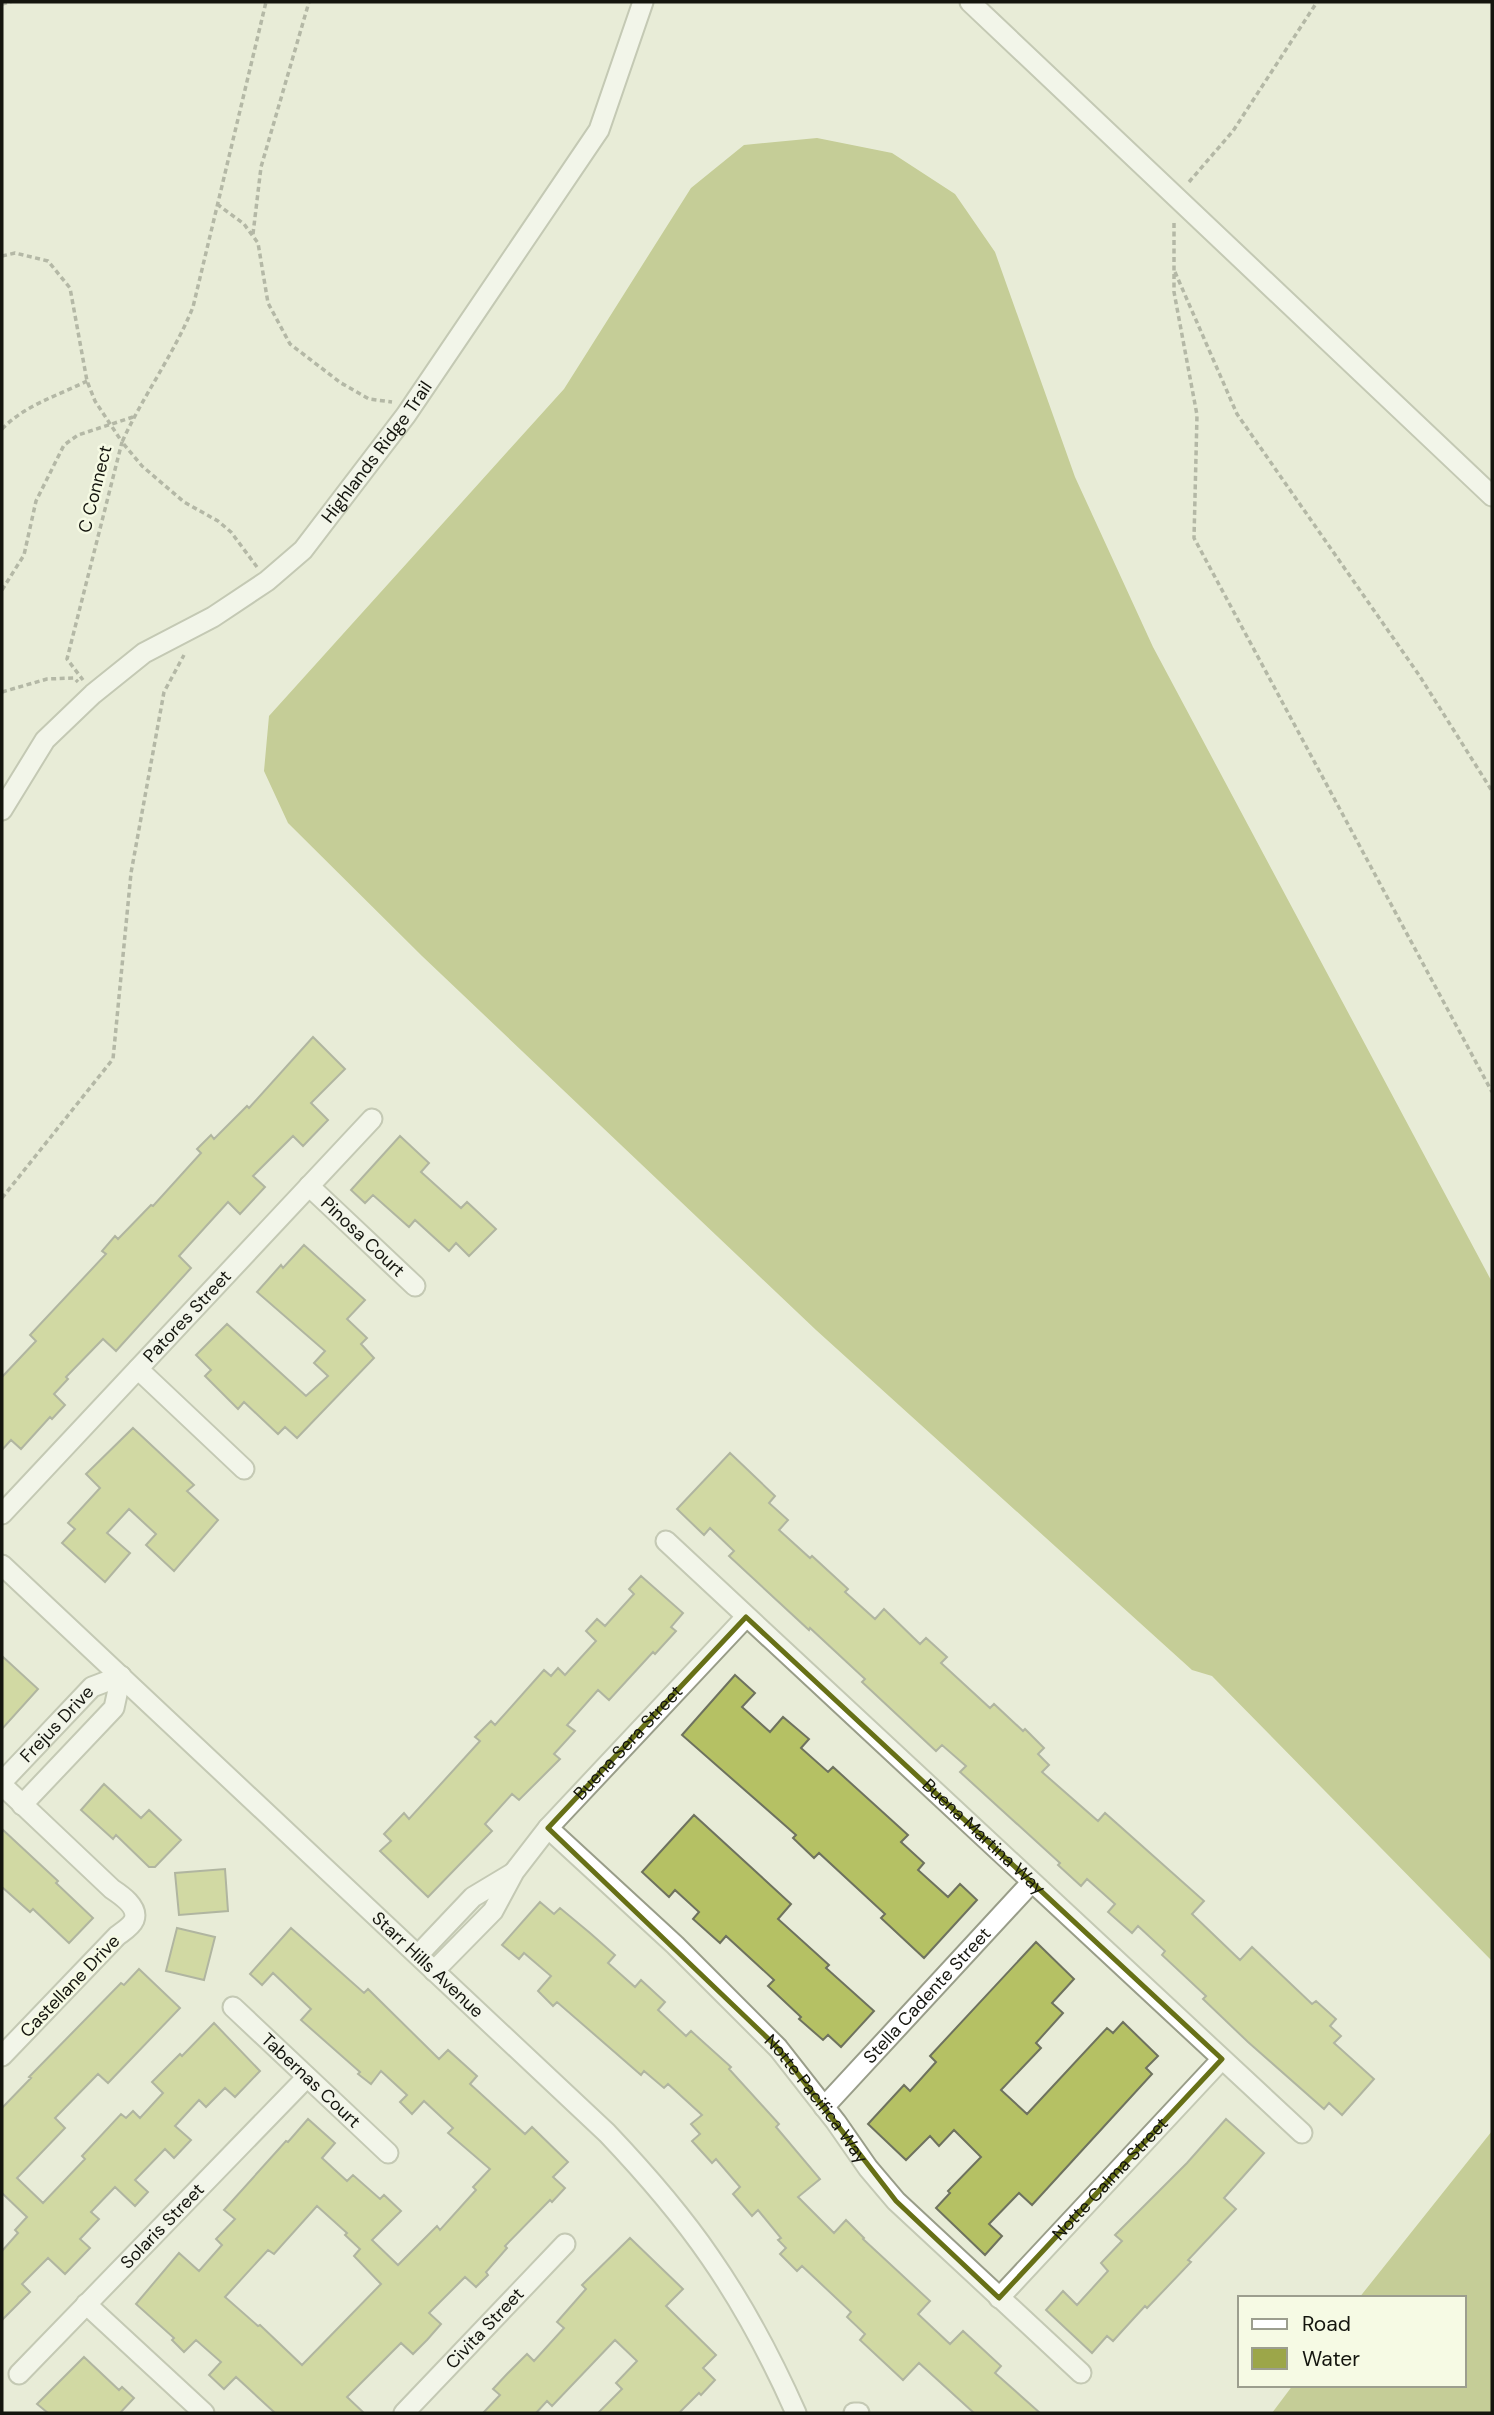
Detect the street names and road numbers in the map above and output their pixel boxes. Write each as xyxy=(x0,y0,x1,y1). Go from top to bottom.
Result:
street label: Highlands Ridge Trail xyxy=(316,376,438,528)
street label: C Connect xyxy=(73,443,117,535)
street label: Pinosa Court xyxy=(316,1191,410,1282)
street label: Patores Street xyxy=(138,1265,237,1368)
street label: Frejus Drive xyxy=(15,1680,99,1768)
street label: Buena Sera Street xyxy=(568,1680,688,1805)
street label: Buena Martina Way xyxy=(917,1773,1051,1900)
street label: Starr Hills Avenue xyxy=(367,1906,489,2023)
street label: Stella Cadente Street xyxy=(858,1922,996,2069)
street label: Castellane Drive xyxy=(15,1929,125,2043)
street label: Tabernas Court xyxy=(256,2028,366,2133)
street label: Notte Pacifica Way xyxy=(759,2029,873,2168)
street label: Notte Calma Street xyxy=(1047,2112,1174,2246)
street label: Solaris Street xyxy=(115,2178,210,2274)
street label: Civita Street xyxy=(440,2282,529,2374)

